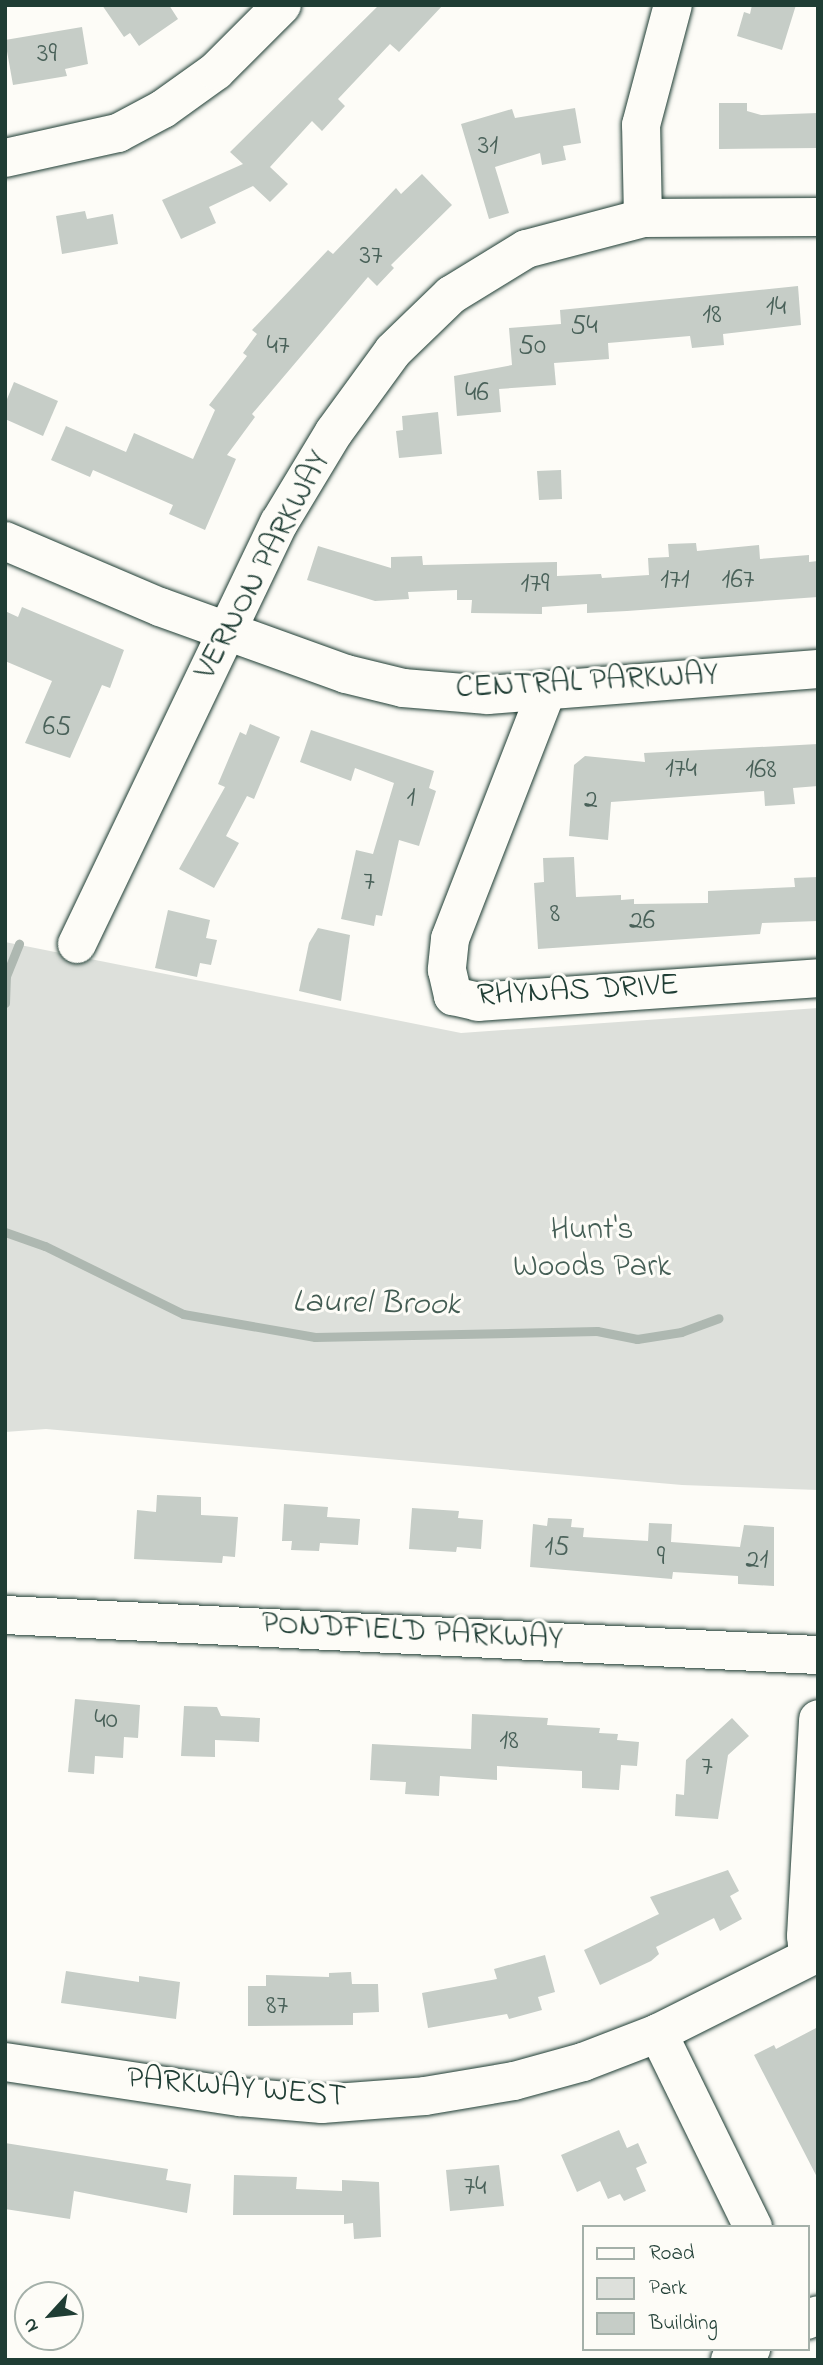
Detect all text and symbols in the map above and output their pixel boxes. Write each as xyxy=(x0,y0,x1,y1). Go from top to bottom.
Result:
house number: 39 xyxy=(37,38,57,72)
house number: 31 xyxy=(478,130,498,164)
house number: 37 xyxy=(359,240,383,274)
house number: 14 xyxy=(766,291,786,325)
house number: 18 xyxy=(702,299,722,333)
house number: 54 xyxy=(570,310,598,344)
house number: 47 xyxy=(266,330,290,364)
house number: 50 xyxy=(518,330,546,364)
house number: 46 xyxy=(465,377,489,411)
street label: VERNON PARKWAY xyxy=(188,445,340,687)
house number: 171 xyxy=(660,564,690,598)
house number: 167 xyxy=(722,564,754,598)
house number: 179 xyxy=(521,568,549,602)
street label: CENTRAL PARKWAY xyxy=(455,657,719,709)
house number: 65 xyxy=(43,711,71,745)
house number: 174 xyxy=(665,753,697,787)
house number: 168 xyxy=(745,754,777,788)
house number: 1 xyxy=(407,782,415,816)
house number: 2 xyxy=(584,784,598,818)
house number: 7 xyxy=(363,866,375,900)
house number: 8 xyxy=(550,898,560,932)
house number: 26 xyxy=(629,905,655,939)
street label: RHYNAS DRIVE xyxy=(476,968,680,1016)
park label: Hunt's Woods Park xyxy=(513,1213,671,1288)
water label: Laurel Brook xyxy=(292,1284,460,1326)
house number: 15 xyxy=(545,1531,569,1565)
house number: 9 xyxy=(657,1541,665,1575)
house number: 21 xyxy=(746,1544,768,1578)
street label: PONDFIELD PARKWAY xyxy=(260,1606,564,1660)
house number: 40 xyxy=(94,1704,118,1738)
house number: 18 xyxy=(499,1725,519,1759)
house number: 7 xyxy=(701,1751,713,1785)
house number: 87 xyxy=(266,1990,288,2024)
street label: PARKWAY WEST xyxy=(125,2060,347,2118)
house number: 74 xyxy=(463,2171,487,2205)
legend xyxy=(582,2225,809,2351)
text: Road xyxy=(649,2239,695,2269)
text: Park xyxy=(649,2274,687,2304)
north arrow xyxy=(14,2281,84,2351)
text: Building xyxy=(649,2309,718,2339)
text: N xyxy=(17,2313,47,2337)

